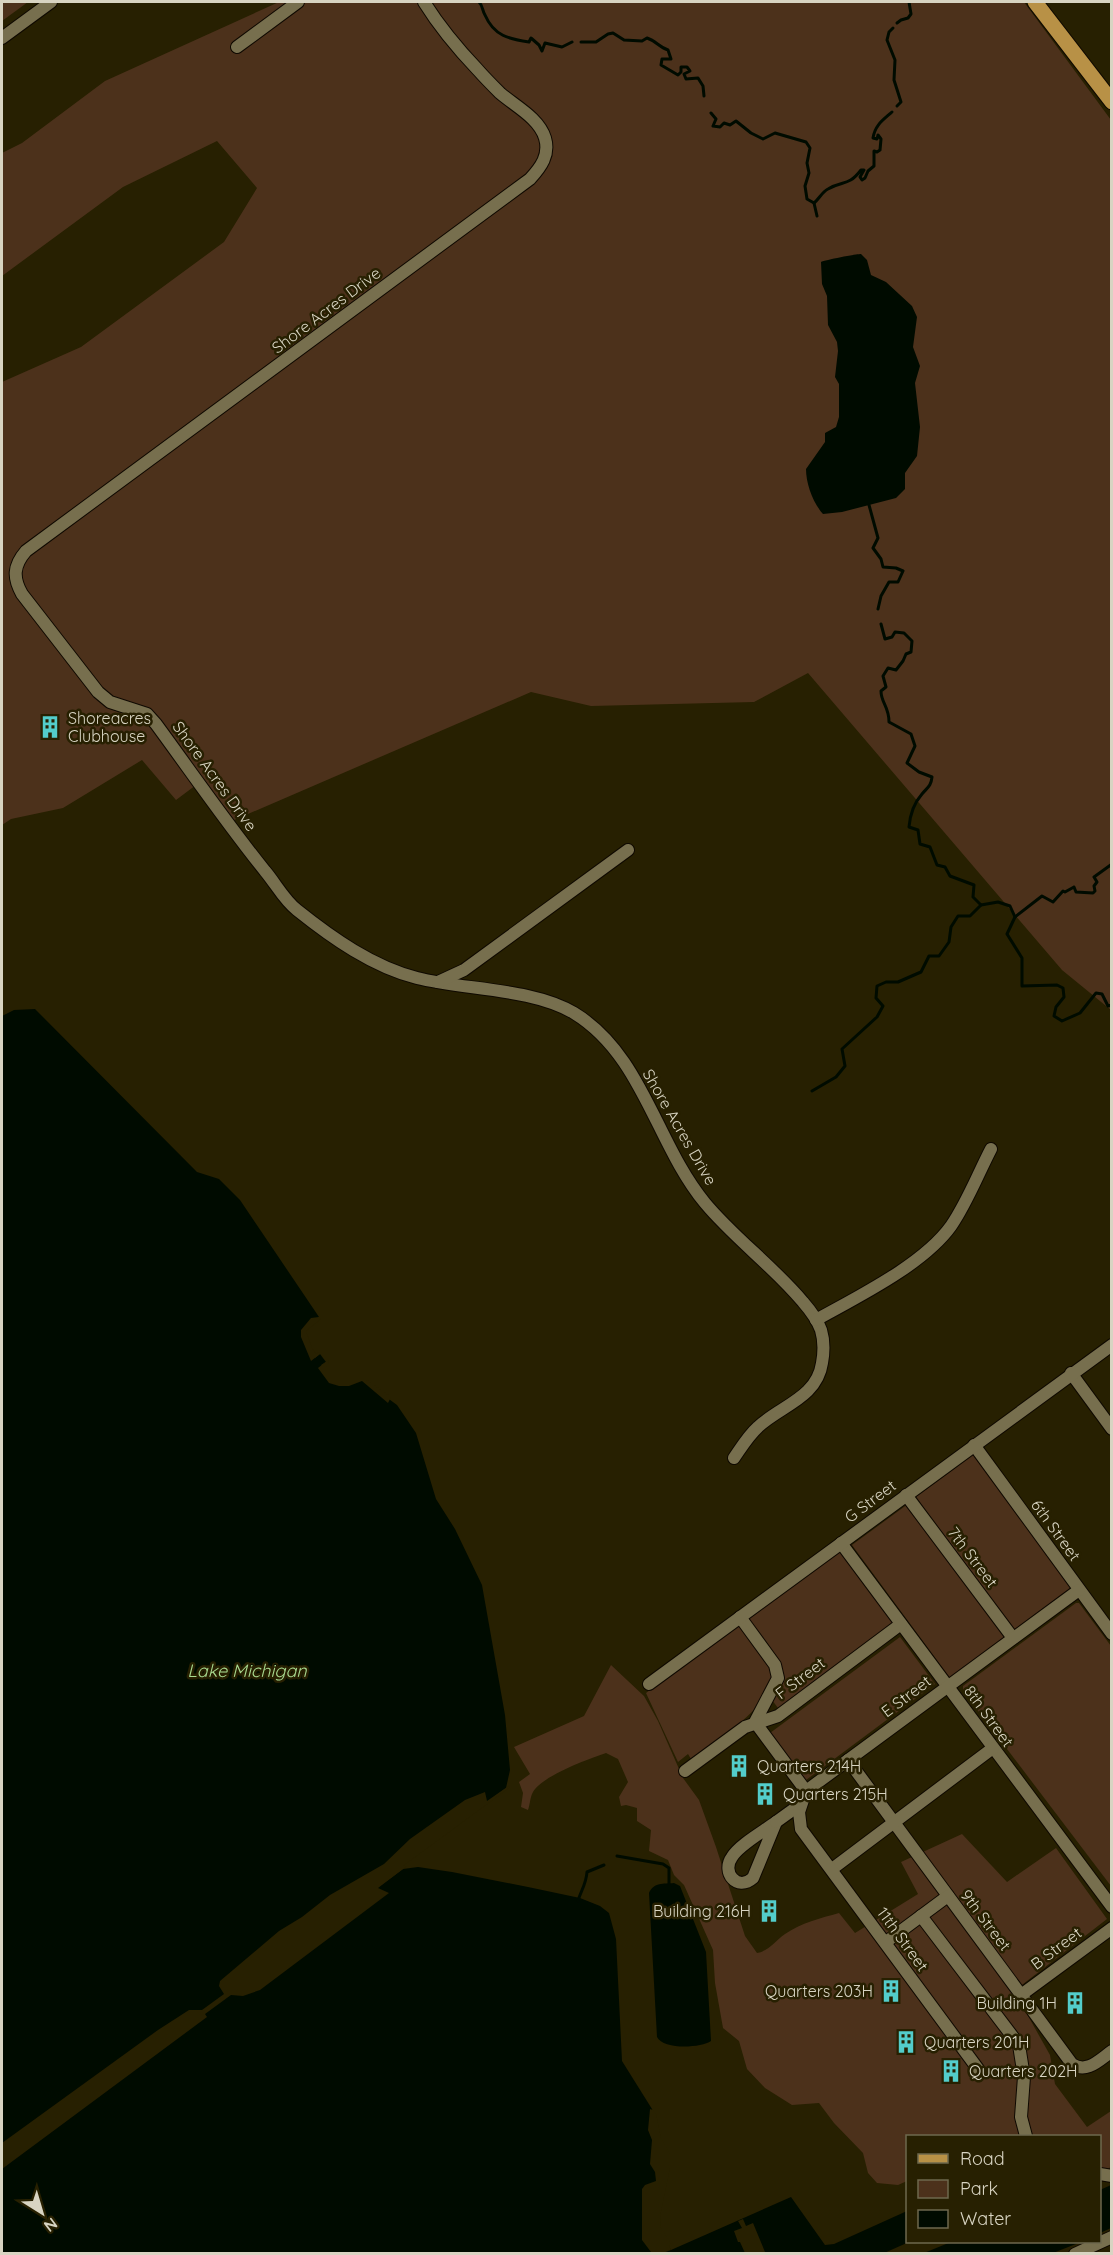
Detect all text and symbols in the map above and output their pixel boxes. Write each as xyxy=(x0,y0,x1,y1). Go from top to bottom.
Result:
street label: Shore Acres Drive xyxy=(268,263,384,357)
place label: Shoreacres Clubhouse xyxy=(68,708,151,746)
building icon: Shoreacres Clubhouse xyxy=(37,714,63,740)
street label: Shore Acres Drive xyxy=(168,717,262,835)
street label: Shore Acres Drive xyxy=(639,1065,721,1189)
street label: G Street xyxy=(840,1475,900,1527)
street label: 6th Street xyxy=(1027,1495,1085,1565)
street label: 7th Street xyxy=(944,1523,1002,1591)
street label: F Street xyxy=(771,1653,829,1703)
water label: Lake Michigan xyxy=(187,1659,307,1682)
street label: E Street xyxy=(877,1671,935,1721)
street label: 8th Street xyxy=(960,1681,1018,1751)
building icon: Quarters 214H xyxy=(726,1753,752,1779)
place label: Quarters 214H xyxy=(757,1756,861,1776)
building icon: Quarters 215H xyxy=(752,1781,778,1807)
place label: Quarters 215H xyxy=(783,1784,888,1804)
street label: 9th Street xyxy=(956,1885,1016,1955)
building icon: Building 216H xyxy=(756,1898,782,1924)
place label: Building 216H xyxy=(653,1901,751,1921)
street label: 11th Street xyxy=(873,1903,933,1975)
street label: B Street xyxy=(1027,1922,1085,1974)
building icon: Quarters 203H xyxy=(878,1978,904,2004)
place label: Quarters 203H xyxy=(765,1981,873,2001)
building icon: Building 1H xyxy=(1062,1990,1088,2016)
place label: Building 1H xyxy=(976,1993,1057,2013)
building icon: Quarters 201H xyxy=(893,2029,919,2055)
place label: Quarters 201H xyxy=(924,2032,1030,2052)
building icon: Quarters 202H xyxy=(938,2058,964,2084)
place label: Quarters 202H xyxy=(969,2061,1078,2081)
legend xyxy=(906,2135,1101,2243)
text: Road xyxy=(960,2147,1005,2170)
text: Park xyxy=(960,2177,998,2200)
north arrow xyxy=(12,2183,72,2243)
text: Water xyxy=(960,2207,1011,2230)
text: N xyxy=(40,2213,62,2237)

